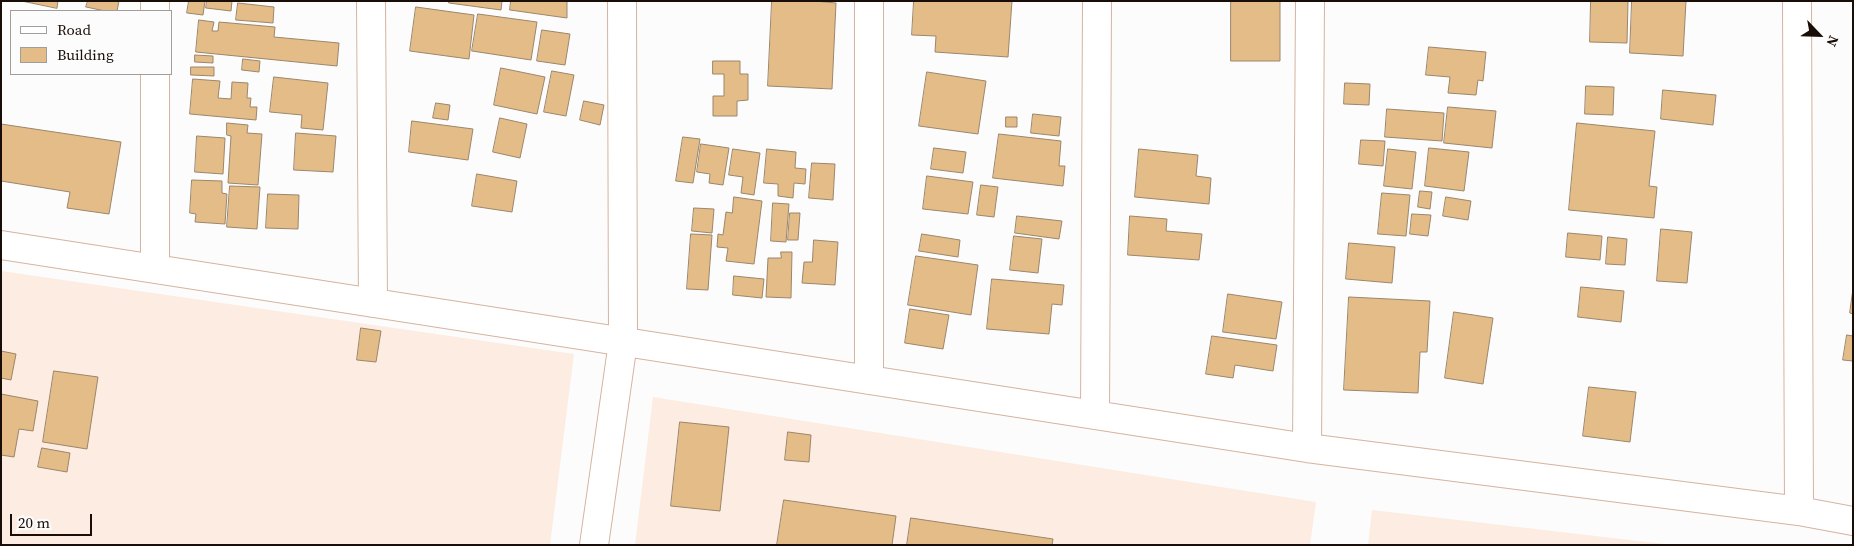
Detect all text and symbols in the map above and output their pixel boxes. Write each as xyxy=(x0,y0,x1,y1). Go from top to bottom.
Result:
legend xyxy=(10,10,172,75)
north arrow xyxy=(1794,10,1844,60)
text: Road xyxy=(57,19,91,40)
text: N xyxy=(1821,32,1844,50)
text: Building xyxy=(57,44,114,65)
scale bar xyxy=(12,504,95,536)
text: 20 m xyxy=(18,512,50,533)

